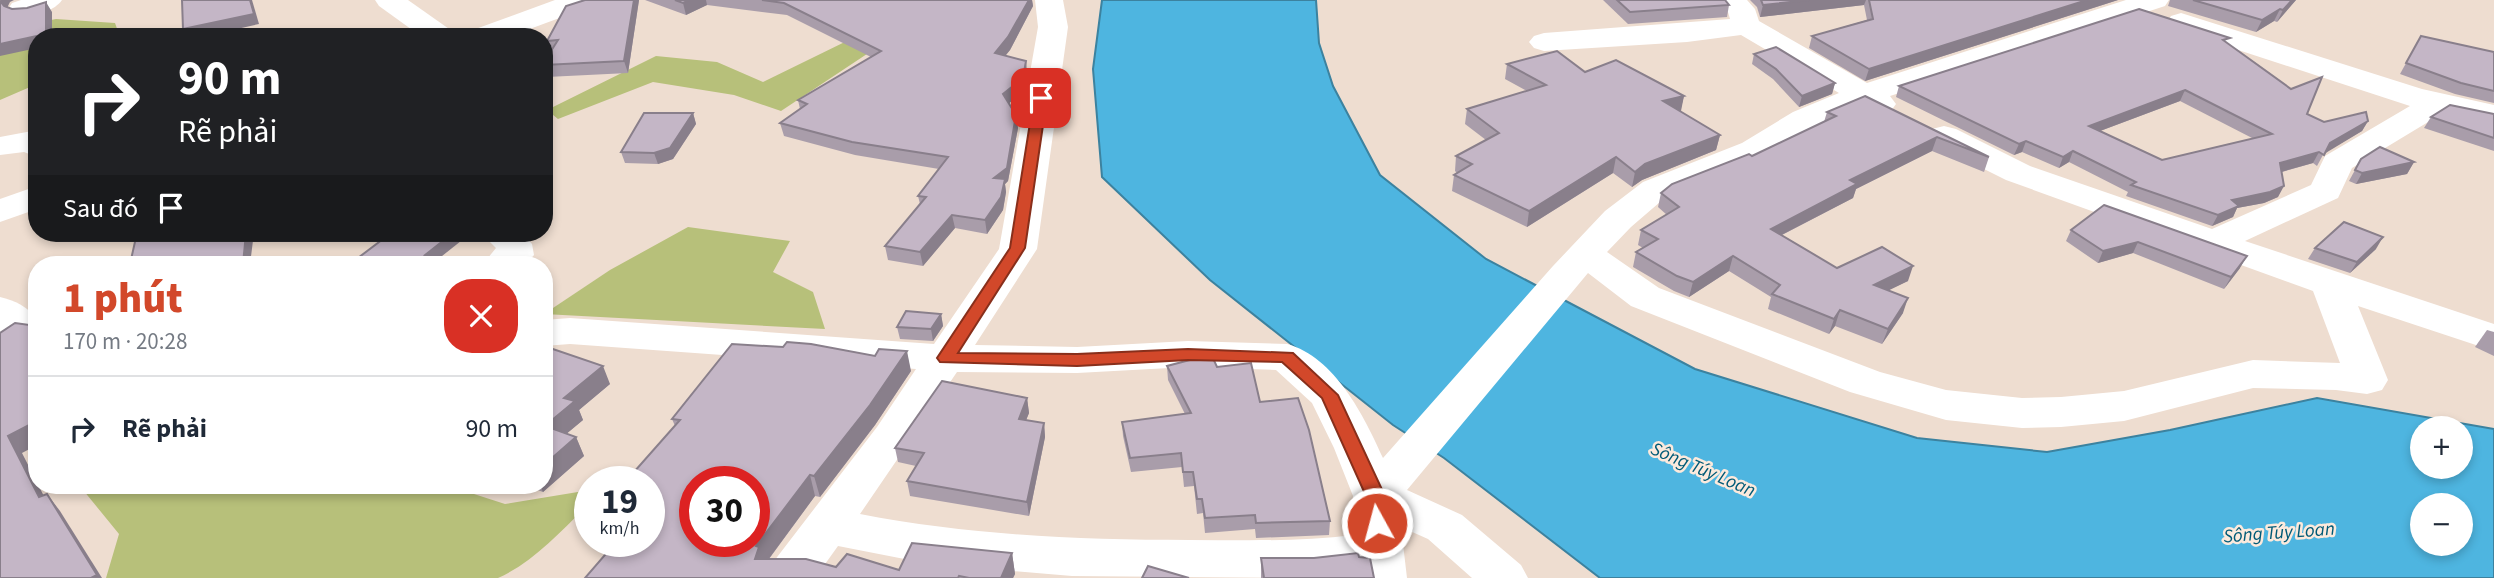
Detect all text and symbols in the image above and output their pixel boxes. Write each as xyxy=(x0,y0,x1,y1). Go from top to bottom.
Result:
text: 90 m xyxy=(178,44,282,114)
icon: right xyxy=(63,56,154,147)
pin xyxy=(1011,68,1071,128)
icon: arrive xyxy=(1022,79,1060,117)
text: Rẽ phải xyxy=(178,109,277,155)
icon: arrive xyxy=(152,189,190,227)
text: Sau đó xyxy=(63,190,138,227)
text: 1 phút xyxy=(63,269,183,329)
button: close xyxy=(444,279,518,353)
text: 170 m · 20:28 xyxy=(63,325,187,358)
icon: right xyxy=(63,410,101,448)
text: Rẽ phải xyxy=(122,410,207,447)
text: 90 m xyxy=(465,410,518,447)
map controls xyxy=(2410,416,2473,556)
button: + xyxy=(2410,416,2473,479)
water label: Sông Túy Loan xyxy=(1646,436,1760,504)
speed limit sign: 30 xyxy=(679,466,770,557)
text: 19 xyxy=(601,477,638,527)
position arrow xyxy=(1340,486,1414,560)
button: − xyxy=(2410,493,2473,556)
text: km/h xyxy=(600,516,639,541)
water label: Sông Túy Loan xyxy=(2222,516,2336,550)

